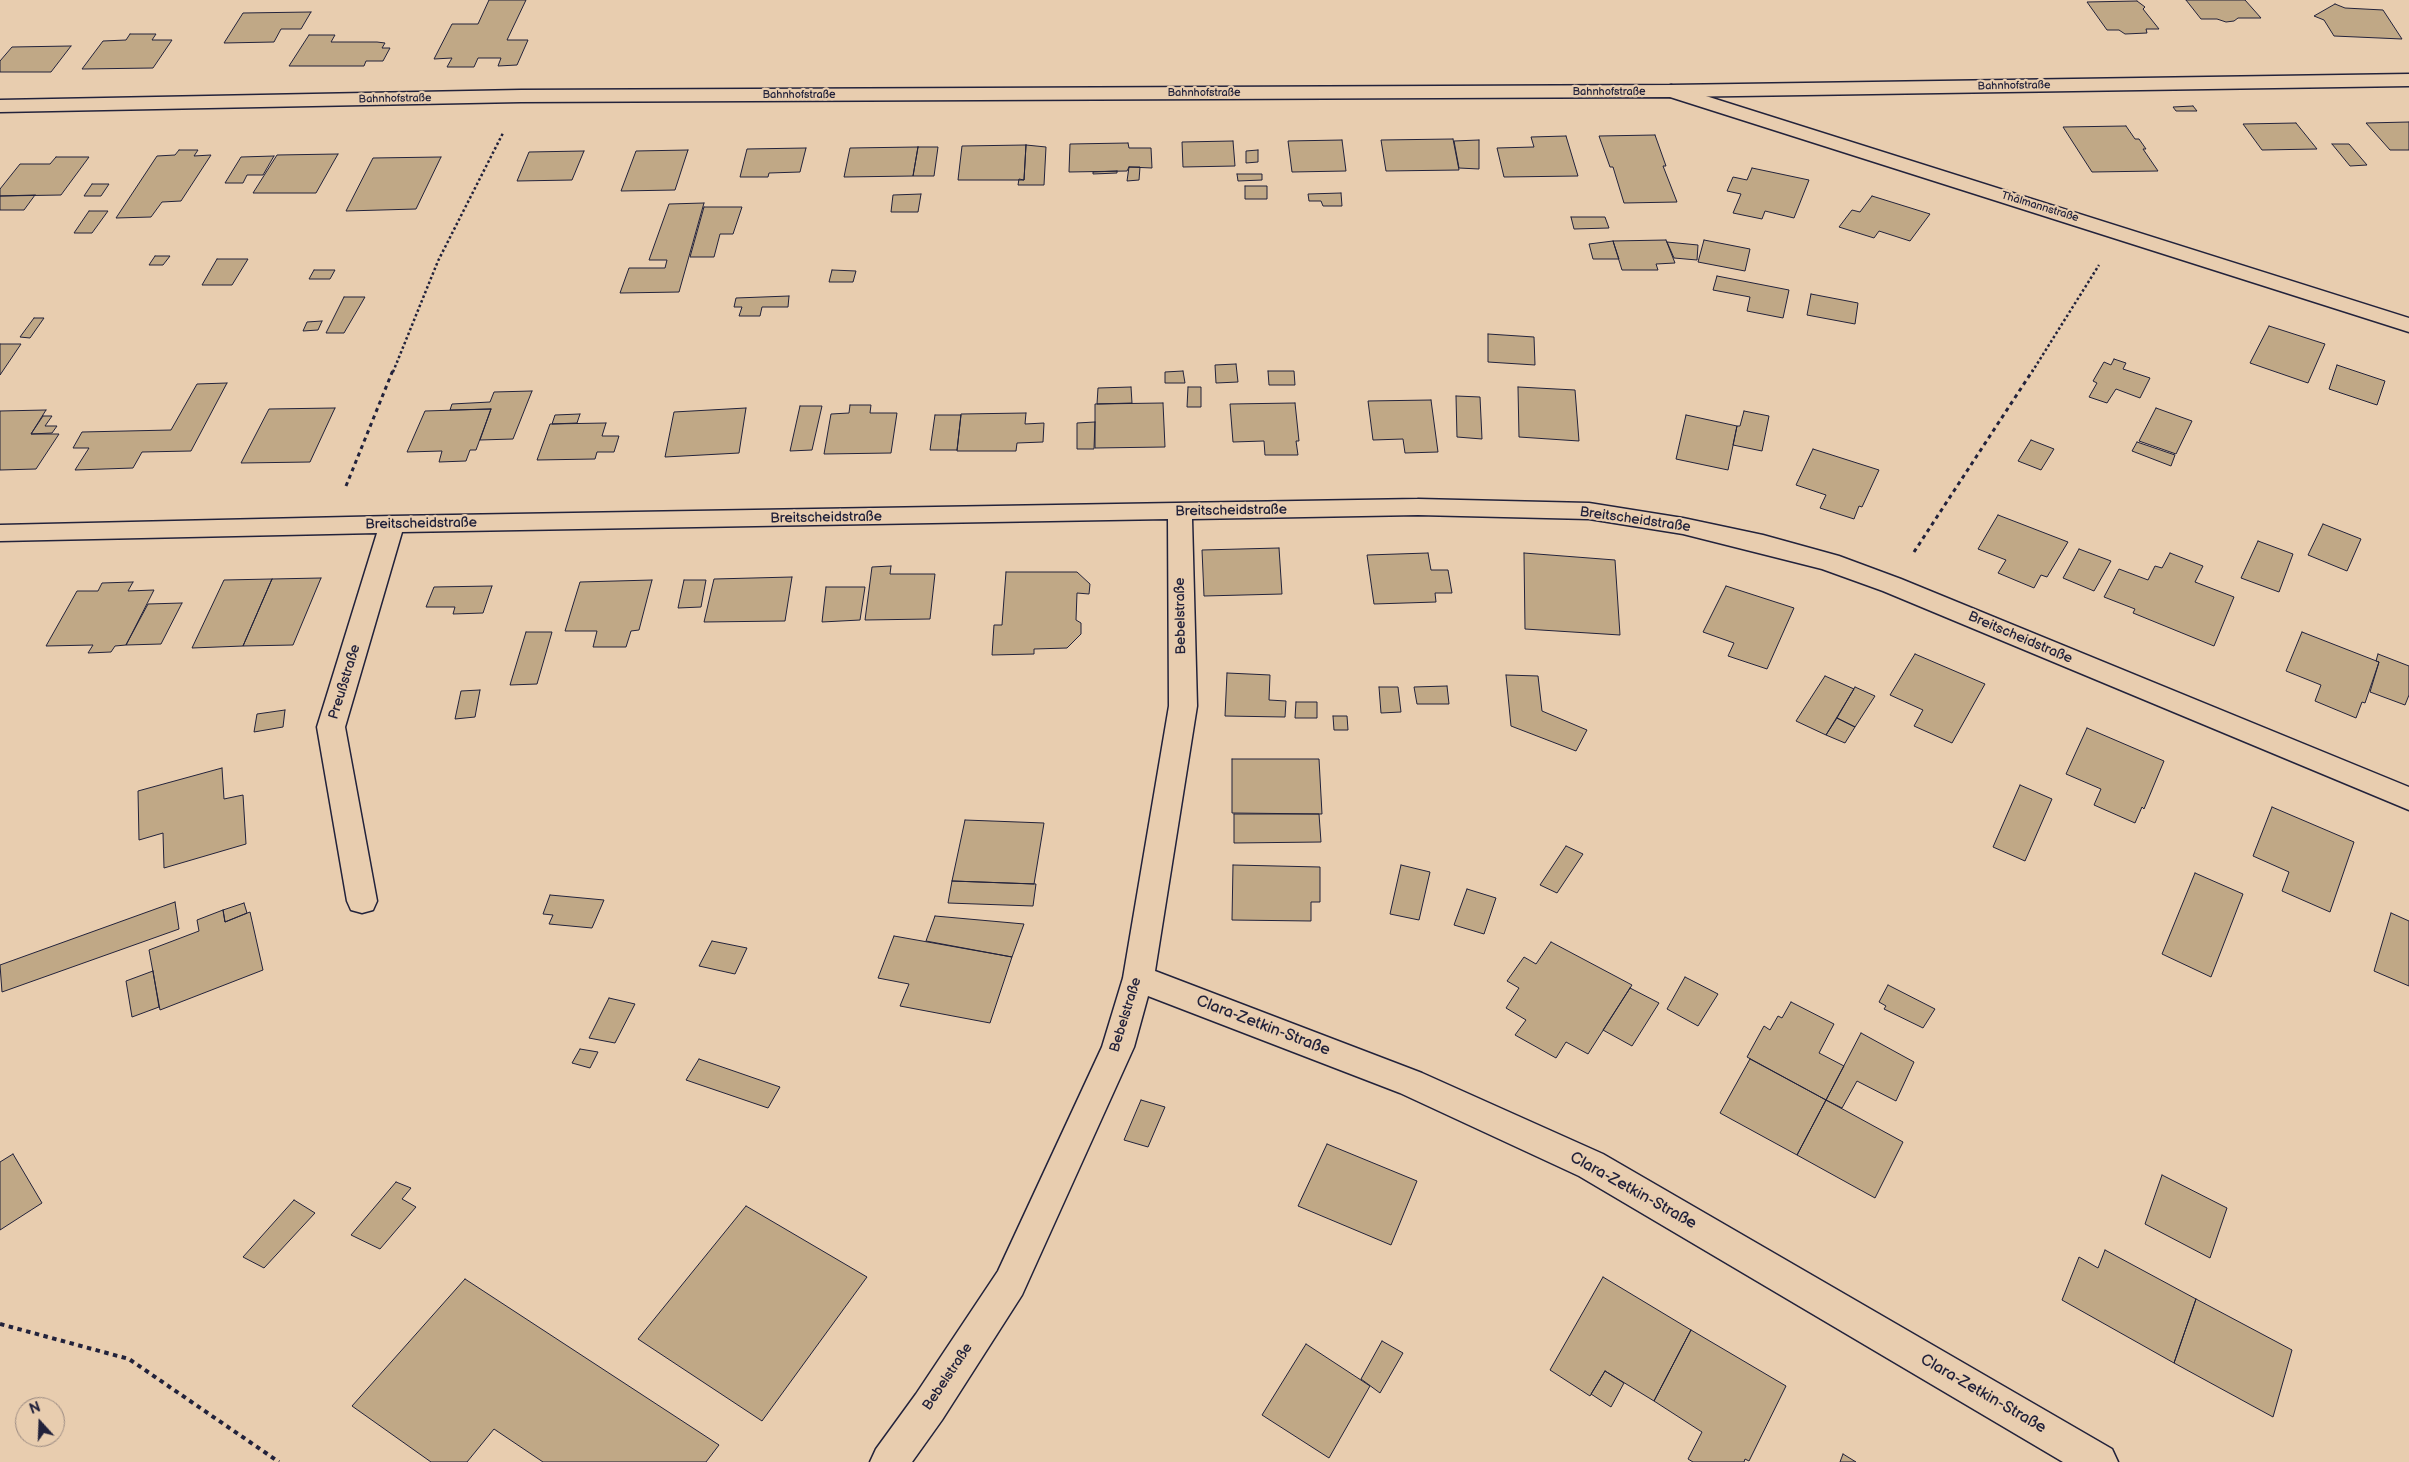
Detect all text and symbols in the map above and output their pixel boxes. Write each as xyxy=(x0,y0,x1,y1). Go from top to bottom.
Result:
street label: Bahnhofstraße xyxy=(1977,79,2051,93)
street label: Bahnhofstraße xyxy=(1573,85,1645,99)
street label: Bahnhofstraße xyxy=(1168,86,1240,100)
street label: Bahnhofstraße xyxy=(763,88,835,102)
street label: Bahnhofstraße xyxy=(358,92,432,106)
street label: Thälmannstraße xyxy=(2000,189,2080,225)
street label: Breitscheidstraße xyxy=(1175,502,1287,520)
street label: Breitscheidstraße xyxy=(1578,504,1692,536)
street label: Breitscheidstraße xyxy=(770,509,882,527)
street label: Breitscheidstraße xyxy=(365,515,477,533)
street label: Bebelstraße xyxy=(1172,577,1190,655)
street label: Breitscheidstraße xyxy=(1965,608,2075,668)
street label: Preußstraße xyxy=(326,642,364,722)
street label: Bebelstraße xyxy=(1107,976,1145,1054)
street label: Clara-Zetkin-Straße xyxy=(1193,992,1333,1060)
street label: Clara-Zetkin-Straße xyxy=(1566,1148,1700,1234)
street label: Bebelstraße xyxy=(919,1340,977,1414)
street label: Clara-Zetkin-Straße xyxy=(1917,1350,2049,1438)
north arrow xyxy=(15,1397,65,1447)
text: N xyxy=(27,1399,43,1418)

